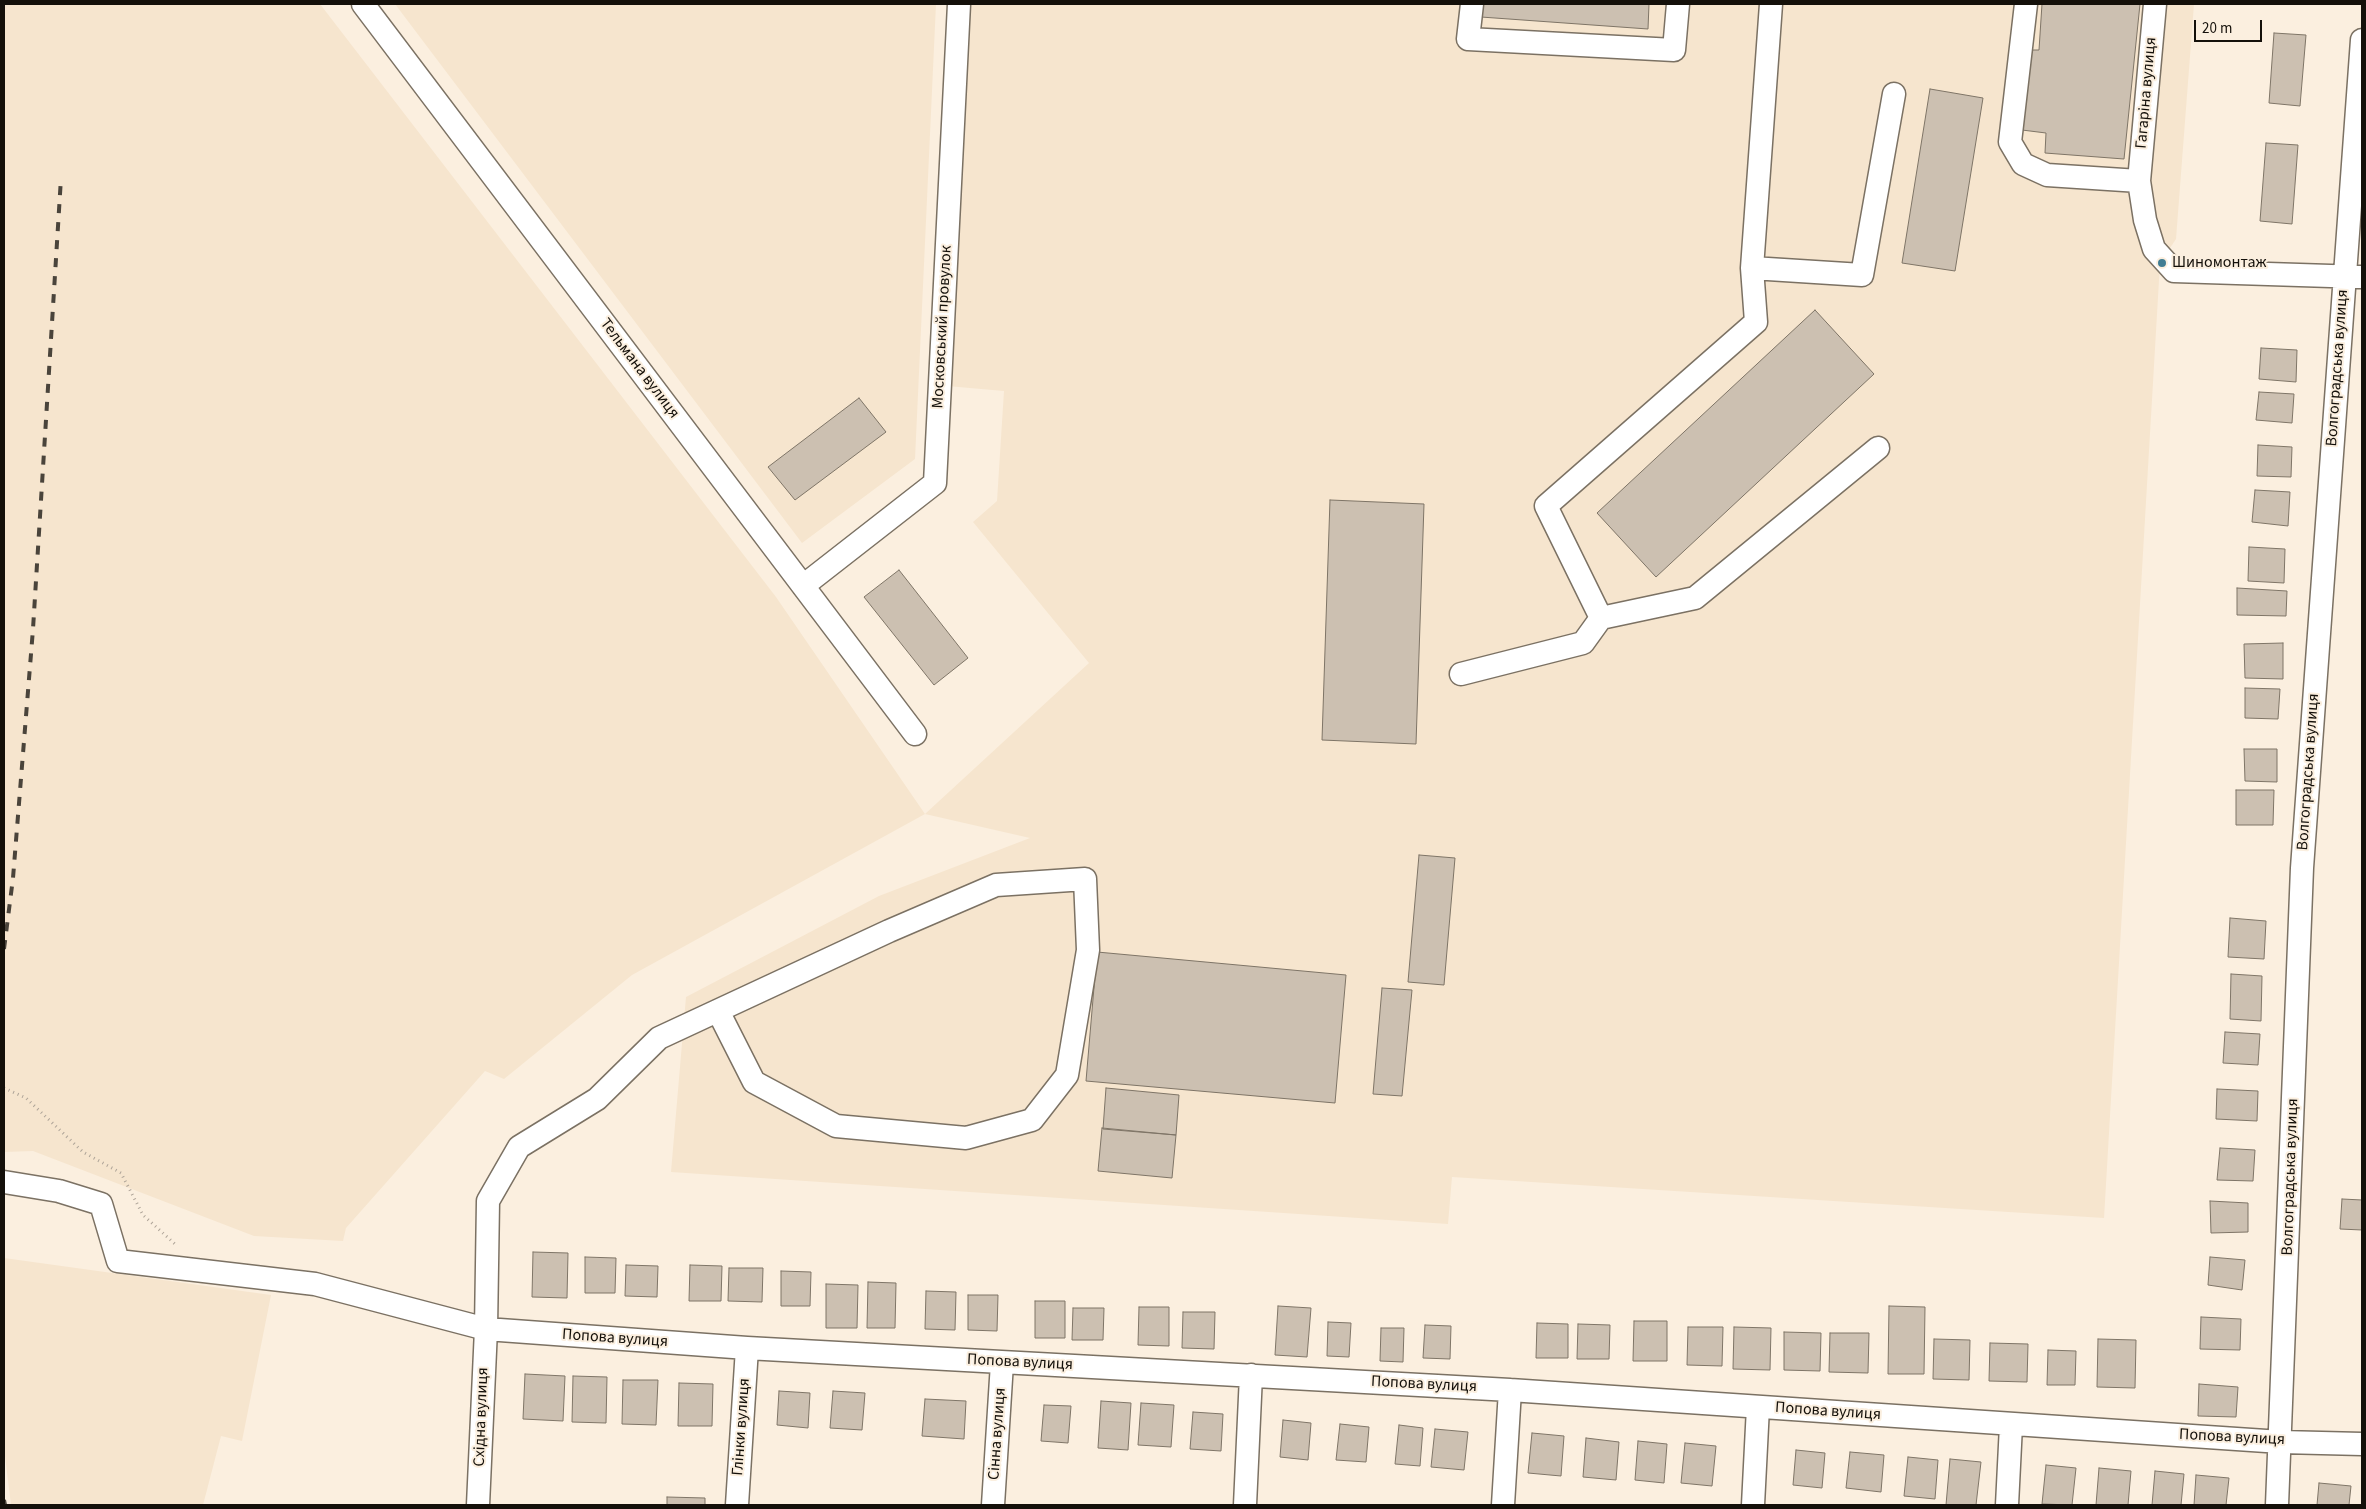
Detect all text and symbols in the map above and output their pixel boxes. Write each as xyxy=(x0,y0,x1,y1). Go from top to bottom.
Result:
scale bar xyxy=(2196,10,2264,42)
text: 20 m xyxy=(2202,18,2232,39)
street label: Гагаріна вулиця xyxy=(2133,36,2161,150)
street label: Московський провулок xyxy=(929,245,957,409)
place label: Шиномонтаж xyxy=(2172,253,2267,273)
marker: Шиномонтаж xyxy=(2156,257,2168,269)
street label: Волгоградська вулиця xyxy=(2323,289,2353,447)
street label: Тельмана вулиця xyxy=(595,315,683,423)
street label: Волгоградська вулиця xyxy=(2294,693,2324,851)
street label: Волгоградська вулиця xyxy=(2279,1098,2303,1256)
street label: Попова вулиця xyxy=(561,1326,669,1352)
street label: Попова вулиця xyxy=(967,1351,1073,1375)
street label: Східна вулиця xyxy=(471,1367,493,1467)
street label: Попова вулиця xyxy=(1371,1373,1477,1397)
street label: Глінки вулиця xyxy=(729,1378,755,1476)
street label: Сінна вулиця xyxy=(985,1387,1011,1481)
street label: Попова вулиця xyxy=(1774,1399,1882,1425)
street label: Попова вулиця xyxy=(2179,1426,2285,1450)

